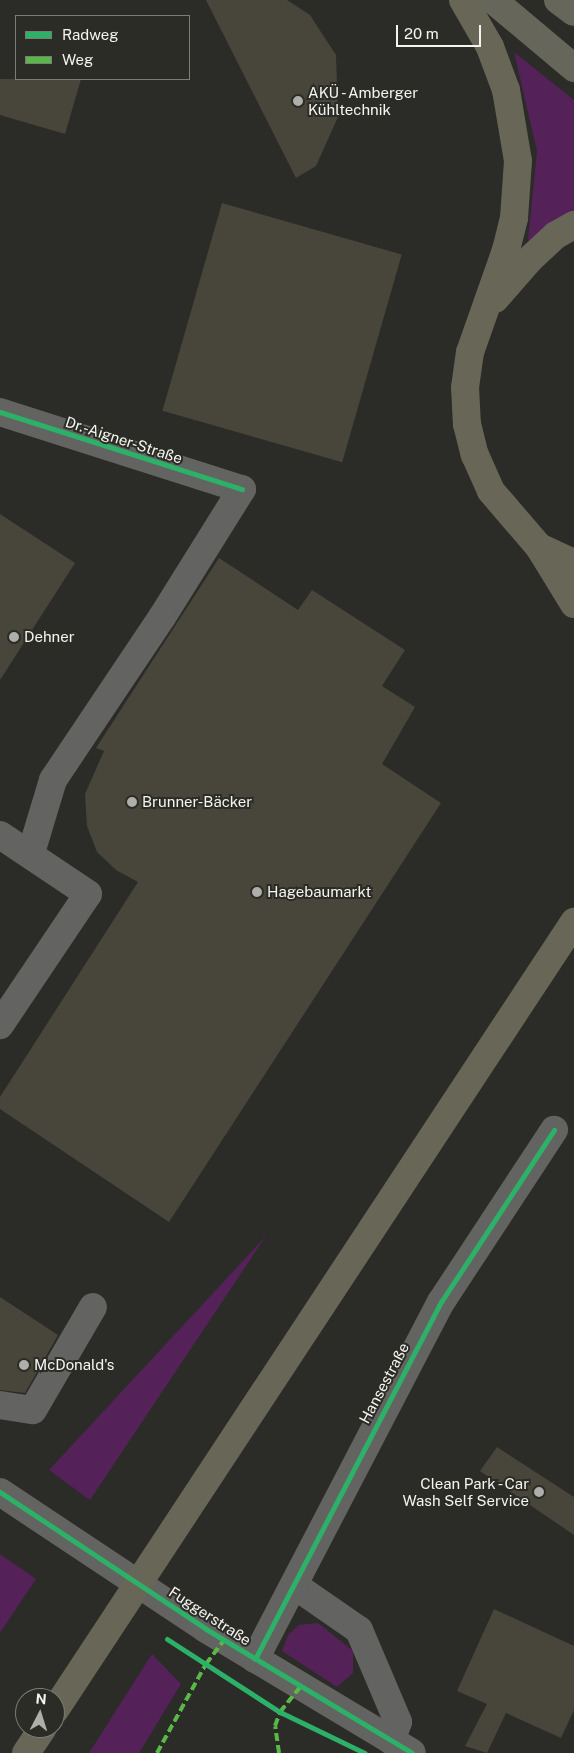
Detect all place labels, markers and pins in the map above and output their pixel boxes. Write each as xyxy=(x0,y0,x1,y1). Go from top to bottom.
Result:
place label: AKÜ - Amberger Kühltechnik xyxy=(308,83,422,118)
marker: AKÜ - Amberger Kühltechnik xyxy=(292,95,304,107)
place label: Dehner xyxy=(24,628,75,646)
marker: Dehner xyxy=(8,631,20,643)
place label: Brunner-Bäcker xyxy=(142,793,252,811)
marker: Brunner-Bäcker xyxy=(126,796,138,808)
place label: Hagebaumarkt xyxy=(267,883,371,901)
marker: Hagebaumarkt xyxy=(251,886,263,898)
place label: McDonald's xyxy=(34,1356,114,1374)
marker: McDonald's xyxy=(18,1359,30,1371)
place label: Clean Park - Car Wash Self Service xyxy=(402,1474,529,1509)
marker: Clean Park - Car Wash Self Service xyxy=(533,1486,545,1498)

